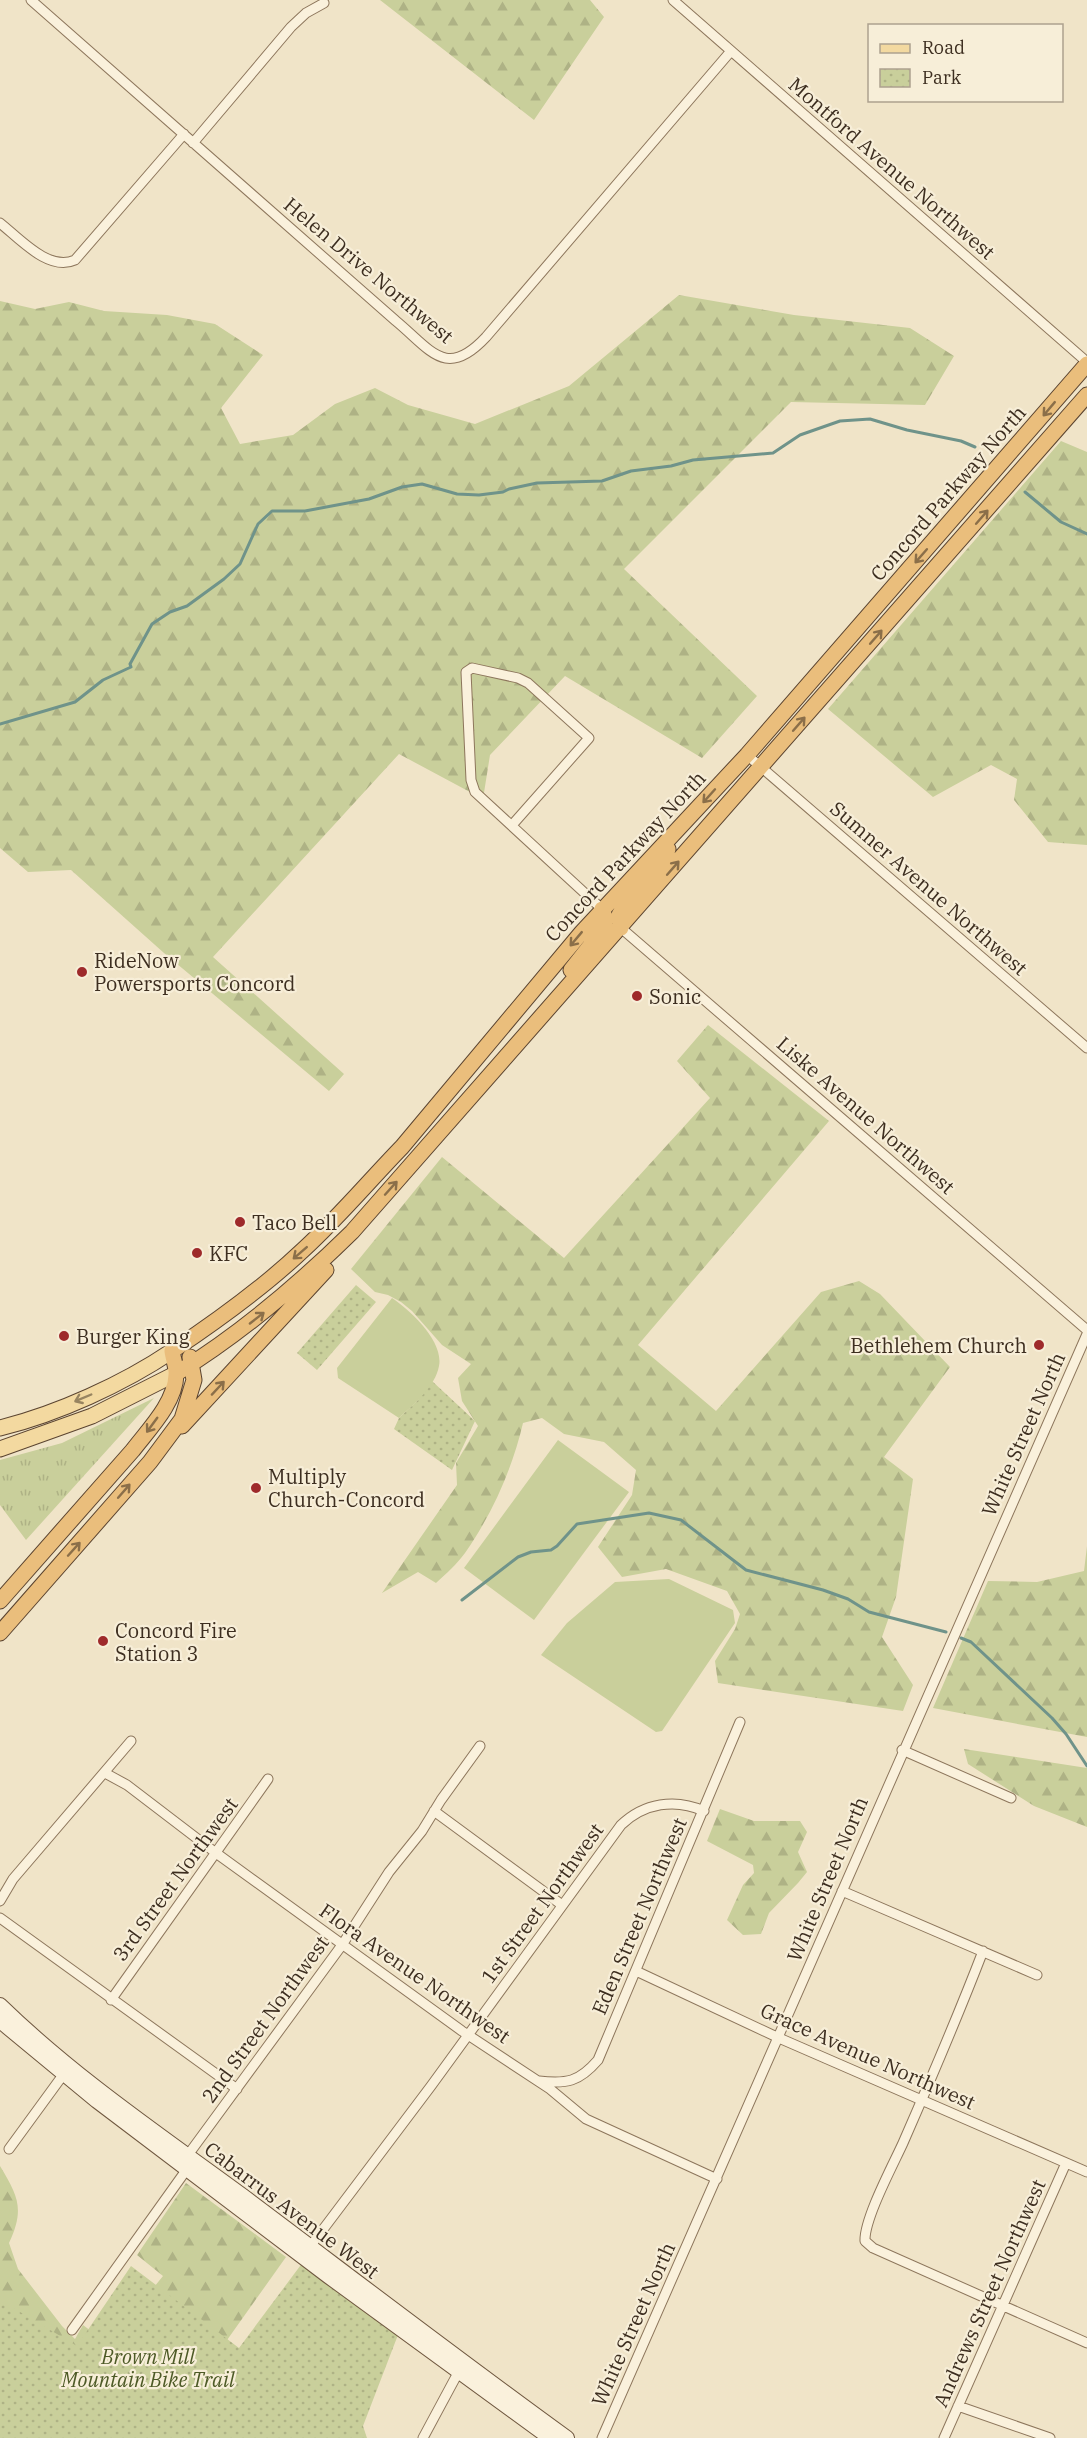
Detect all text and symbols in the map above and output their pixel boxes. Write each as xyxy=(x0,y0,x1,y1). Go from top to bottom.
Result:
legend xyxy=(868,24,1063,102)
text: Road xyxy=(922,36,965,59)
text: Park xyxy=(922,66,962,89)
street label: Montford Avenue Northwest xyxy=(783,71,1001,265)
street label: Helen Drive Northwest xyxy=(278,191,460,349)
street label: Concord Parkway North xyxy=(864,399,1032,587)
one-way arrow xyxy=(1042,401,1056,416)
one-way arrow xyxy=(975,510,989,525)
one-way arrow xyxy=(914,548,928,563)
one-way arrow xyxy=(869,630,883,645)
one-way arrow xyxy=(792,717,806,732)
street label: Concord Parkway North xyxy=(539,765,711,947)
one-way arrow xyxy=(702,788,716,803)
street label: Sumner Avenue Northwest xyxy=(825,795,1033,981)
one-way arrow xyxy=(666,861,680,876)
one-way arrow xyxy=(569,931,583,946)
place label: RideNow Powersports Concord xyxy=(94,947,296,997)
marker: RideNow Powersports Concord xyxy=(75,965,89,979)
place label: Sonic xyxy=(649,983,701,1010)
marker: Sonic xyxy=(630,989,644,1003)
street label: Liske Avenue Northwest xyxy=(771,1030,961,1200)
one-way arrow xyxy=(384,1181,398,1196)
place label: Taco Bell xyxy=(252,1209,337,1236)
marker: Taco Bell xyxy=(233,1215,247,1229)
place label: KFC xyxy=(209,1240,248,1267)
marker: KFC xyxy=(190,1246,204,1260)
one-way arrow xyxy=(292,1246,307,1260)
one-way arrow xyxy=(249,1311,265,1324)
place label: Burger King xyxy=(76,1323,190,1350)
marker: Burger King xyxy=(57,1329,71,1343)
place label: Bethlehem Church xyxy=(850,1332,1027,1359)
marker: Bethlehem Church xyxy=(1032,1338,1046,1352)
street label: White Street North xyxy=(975,1348,1071,1520)
one-way arrow xyxy=(211,1380,225,1395)
one-way arrow xyxy=(74,1393,92,1404)
one-way arrow xyxy=(146,1416,158,1433)
place label: Multiply Church-Concord xyxy=(268,1463,425,1513)
marker: Multiply Church-Concord xyxy=(249,1481,263,1495)
one-way arrow xyxy=(118,1483,131,1499)
one-way arrow xyxy=(67,1542,81,1557)
place label: Concord Fire Station 3 xyxy=(115,1617,237,1667)
marker: Concord Fire Station 3 xyxy=(96,1634,110,1648)
street label: 3rd Street Northwest xyxy=(106,1792,244,1966)
street label: White Street North xyxy=(780,1792,874,1966)
street label: Eden Street Northwest xyxy=(585,1813,693,2019)
street label: 1st Street Northwest xyxy=(475,1817,609,1989)
street label: Flora Avenue Northwest xyxy=(314,1897,516,2049)
street label: 2nd Street Northwest xyxy=(195,1930,335,2108)
street label: Grace Avenue Northwest xyxy=(756,1996,980,2116)
street label: Cabarrus Avenue West xyxy=(199,2135,385,2285)
street label: Andrews Street Northwest xyxy=(926,2175,1052,2411)
street label: White Street North xyxy=(585,2238,681,2410)
park label: Brown Mill Mountain Bike Trail xyxy=(61,2343,235,2393)

